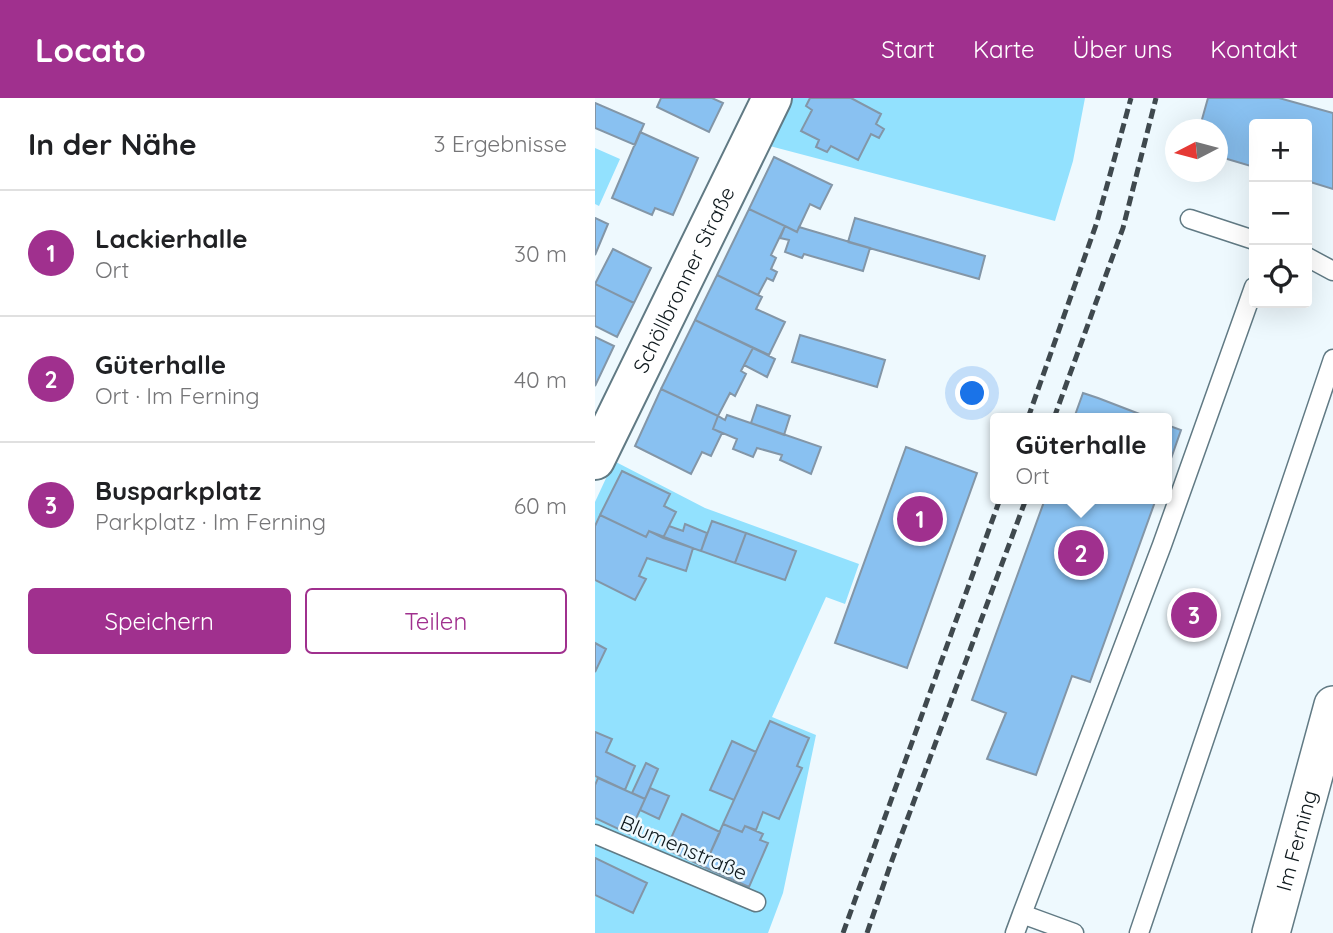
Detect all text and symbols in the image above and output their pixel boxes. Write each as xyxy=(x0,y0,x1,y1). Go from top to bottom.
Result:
text: Locato xyxy=(35,29,146,70)
text: Start xyxy=(881,34,935,64)
text: Karte xyxy=(973,34,1034,64)
text: Über uns xyxy=(1072,34,1172,64)
text: Kontakt xyxy=(1210,34,1298,64)
north arrow xyxy=(1165,119,1228,182)
map controls xyxy=(1249,119,1312,308)
button: + xyxy=(1249,119,1312,182)
text: In der Nähe xyxy=(28,125,197,163)
text: 3 Ergebnisse xyxy=(433,129,567,158)
street label: Schöllbronner Straße xyxy=(627,182,740,377)
button: − xyxy=(1249,182,1312,245)
text: Lackierhalle xyxy=(95,222,248,255)
text: 1 xyxy=(47,239,55,268)
text: 30 m xyxy=(514,239,567,268)
button: locate xyxy=(1249,245,1312,308)
text: Ort xyxy=(95,255,129,284)
text: Güterhalle xyxy=(95,348,226,381)
text: 2 xyxy=(44,365,58,394)
text: 40 m xyxy=(514,365,567,394)
your location xyxy=(955,376,989,410)
text: Ort · Im Ferning xyxy=(95,381,260,410)
popup xyxy=(990,413,1172,504)
text: Güterhalle xyxy=(1015,428,1147,461)
text: Ort xyxy=(1015,461,1050,490)
text: Busparkplatz xyxy=(95,474,261,507)
text: 3 xyxy=(45,491,57,520)
text: 60 m xyxy=(514,491,567,520)
pin: 1 xyxy=(897,493,943,545)
text: Parkplatz · Im Ferning xyxy=(95,507,326,536)
pin: 2 xyxy=(1058,527,1104,579)
button: Speichern xyxy=(28,588,291,654)
button: Teilen xyxy=(305,588,567,654)
pin: 3 xyxy=(1171,589,1217,641)
street label: Im Ferning xyxy=(1270,787,1322,894)
street label: Blumenstraße xyxy=(617,809,751,885)

